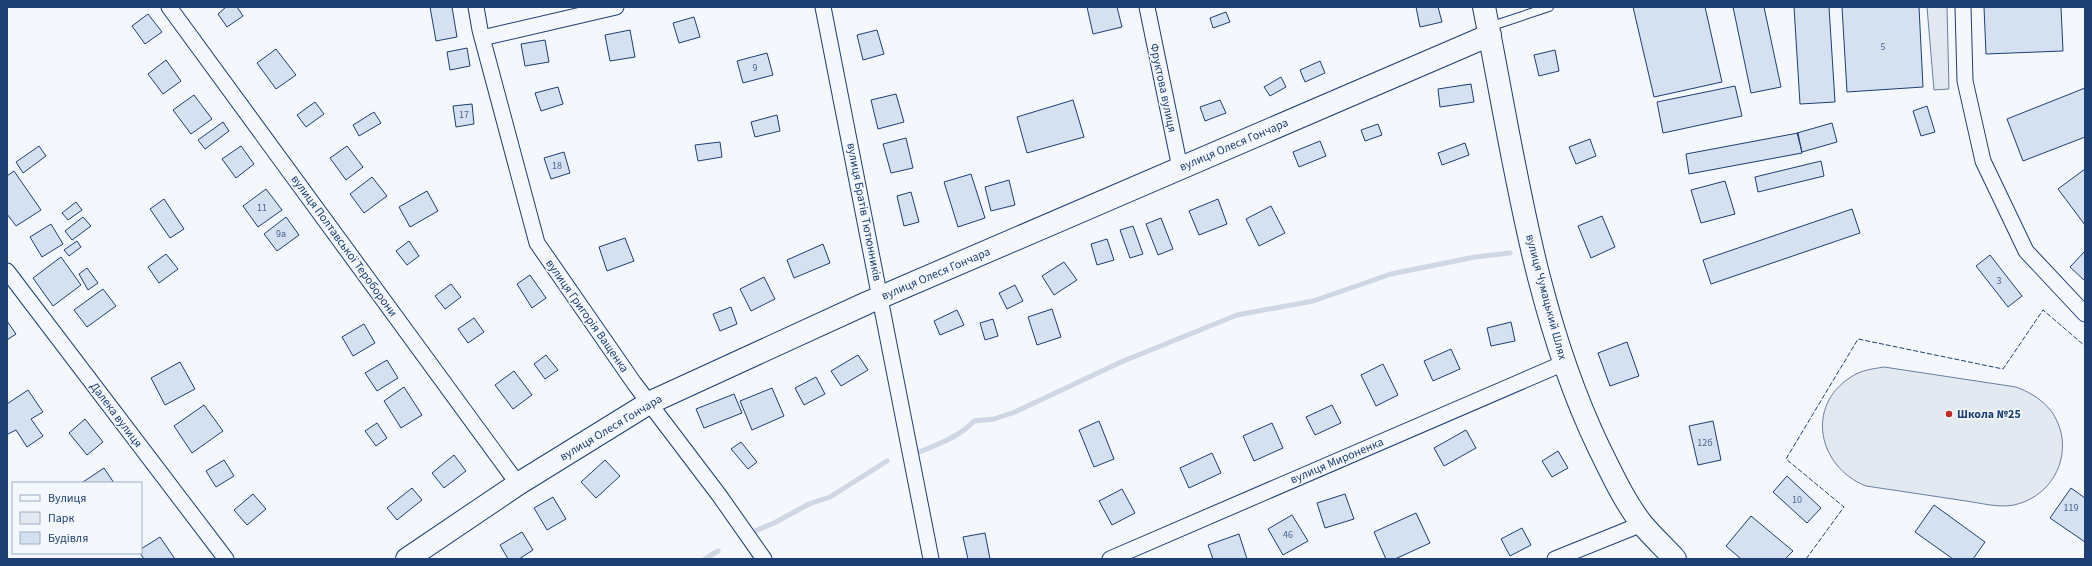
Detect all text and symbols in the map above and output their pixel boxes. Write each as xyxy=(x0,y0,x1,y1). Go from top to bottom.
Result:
house number: 5 xyxy=(1881,40,1886,54)
street label: Фруктова вулиця xyxy=(1145,42,1181,134)
house number: 9 xyxy=(753,61,758,75)
house number: 17 xyxy=(459,108,469,122)
street label: вулиця Олеся Гончара xyxy=(1177,114,1291,176)
street label: вулиця Братів Тютюнників xyxy=(842,141,886,283)
house number: 18 xyxy=(552,159,562,173)
street label: вулиця Полтавської Тероборони xyxy=(287,172,401,320)
house number: 11 xyxy=(257,201,267,215)
house number: 9а xyxy=(276,227,286,241)
street label: вулиця Чумацький Шлях xyxy=(1521,232,1571,362)
street label: вулиця Олеся Гончара xyxy=(879,243,993,305)
street label: вулиця Григорія Ващенка xyxy=(541,256,633,376)
house number: 3 xyxy=(1997,274,2002,288)
street label: Далека вулиця xyxy=(86,379,146,451)
street label: вулиця Олеся Гончара xyxy=(557,391,665,465)
place label: Школа №25 xyxy=(1957,406,2021,423)
marker: Школа №25 xyxy=(1944,409,1954,419)
street label: вулиця Мироненка xyxy=(1288,434,1386,488)
house number: 12б xyxy=(1697,436,1713,450)
legend xyxy=(12,482,142,554)
text: Вулиця xyxy=(48,490,86,507)
house number: 10 xyxy=(1792,493,1802,507)
house number: 119 xyxy=(2064,501,2078,515)
text: Парк xyxy=(48,510,74,527)
house number: 46 xyxy=(1283,528,1293,542)
text: Будівля xyxy=(48,530,88,547)

